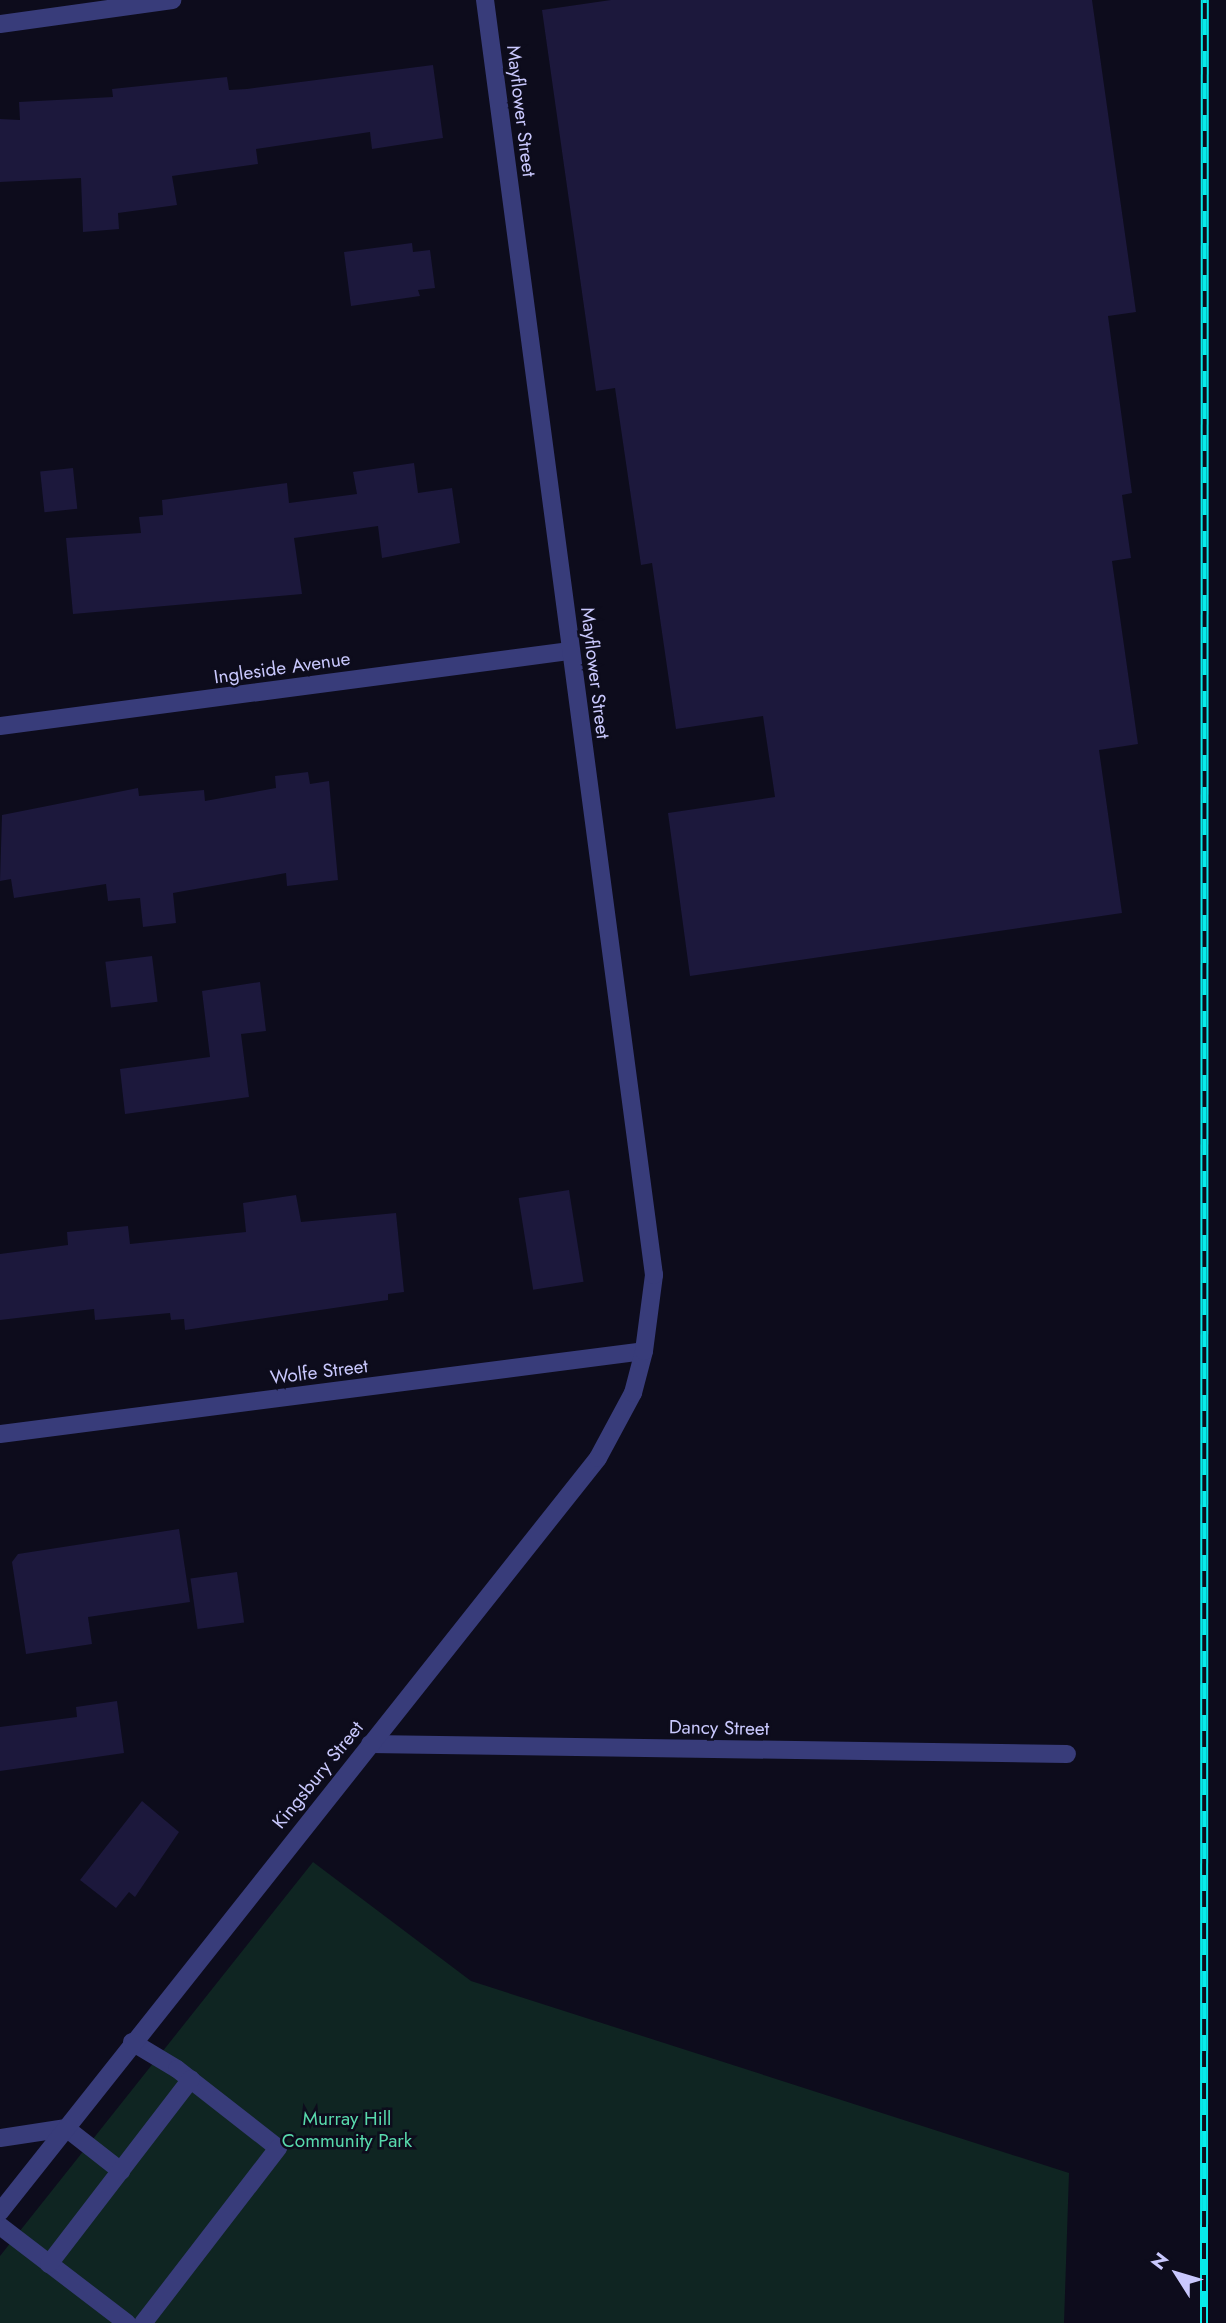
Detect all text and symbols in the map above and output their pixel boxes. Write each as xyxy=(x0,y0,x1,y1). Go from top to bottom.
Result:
street label: Mayflower Street xyxy=(502,44,540,178)
street label: Mayflower Street xyxy=(576,606,614,740)
street label: Ingleside Avenue xyxy=(212,647,352,689)
street label: Wolfe Street xyxy=(269,1355,369,1389)
street label: Dancy Street xyxy=(669,1716,769,1740)
street label: Kingsbury Street xyxy=(268,1717,368,1833)
park label: Murray Hill Community Park xyxy=(282,2108,412,2152)
north arrow xyxy=(1142,2239,1212,2309)
text: N xyxy=(1145,2247,1175,2275)

